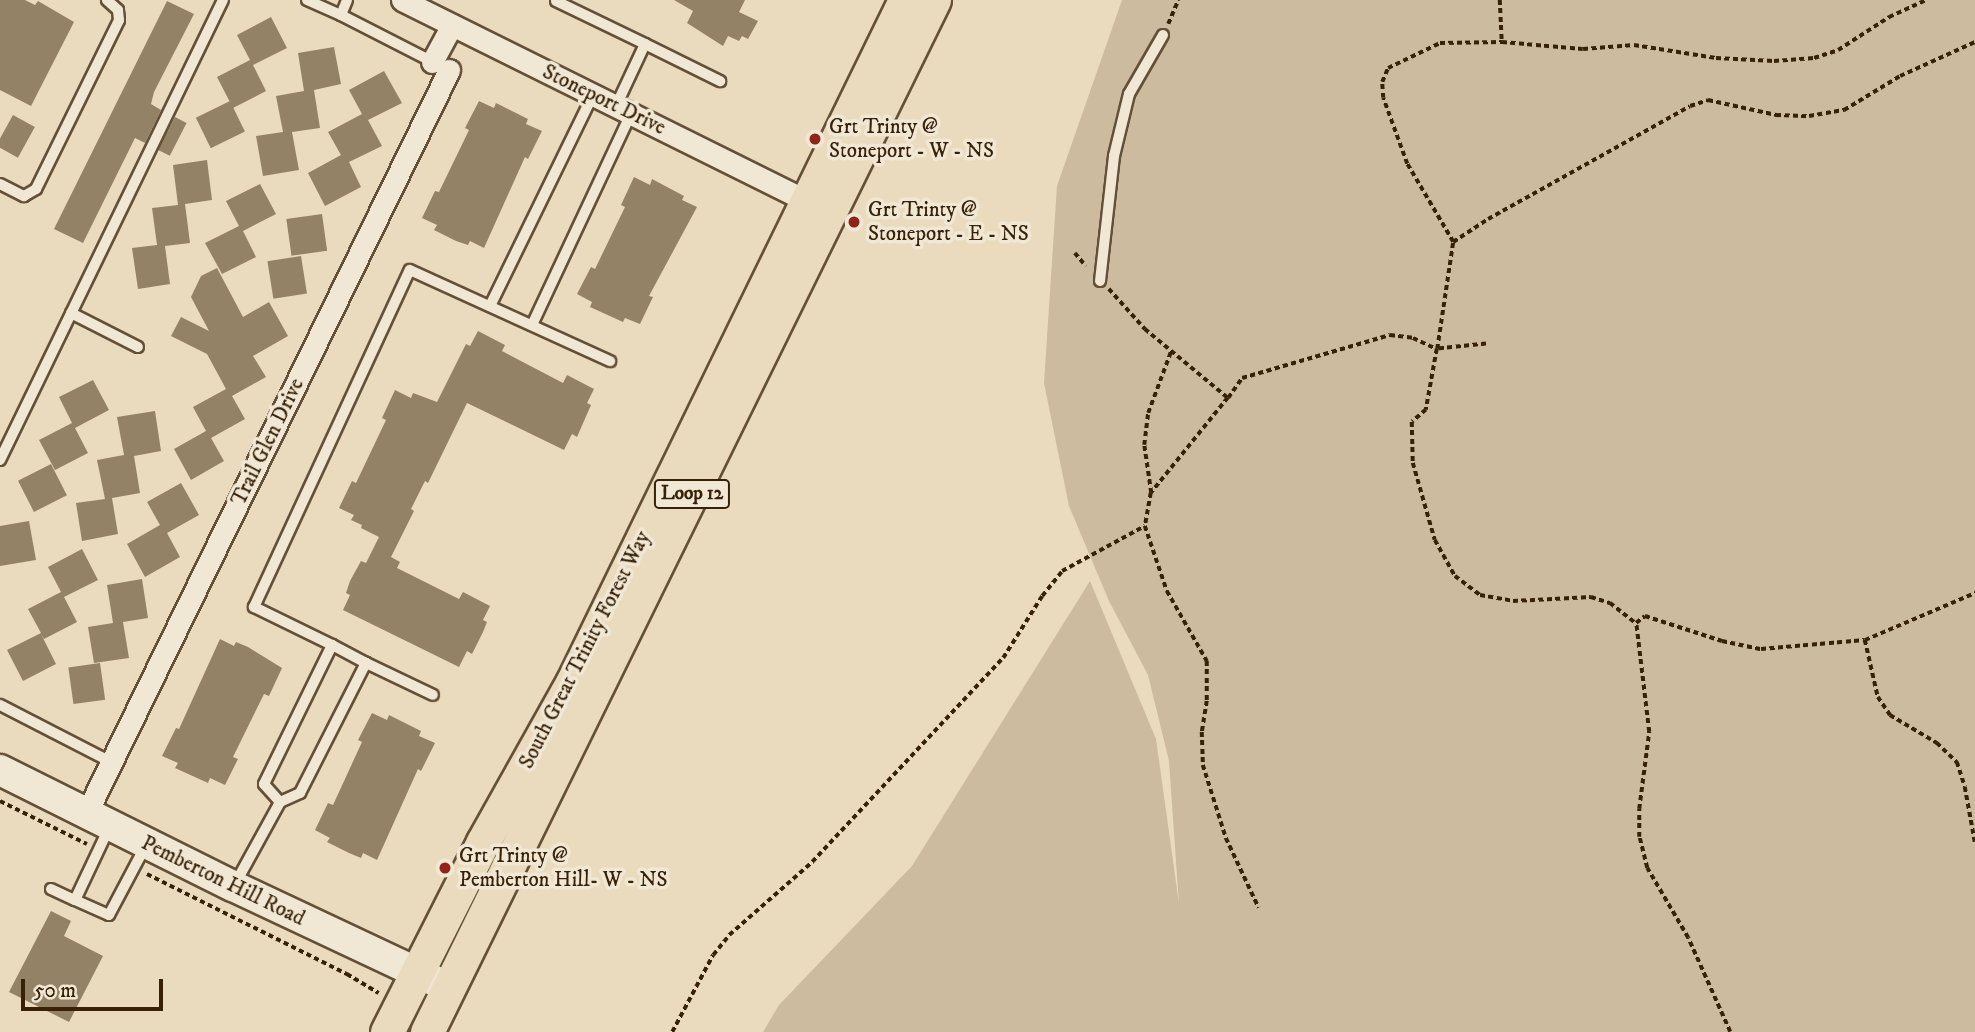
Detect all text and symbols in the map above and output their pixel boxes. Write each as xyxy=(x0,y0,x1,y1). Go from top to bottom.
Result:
street label: Stoneport Drive xyxy=(538,59,670,141)
place label: Grt Trinty @ Stoneport - W - NS xyxy=(829,114,994,164)
marker: Grt Trinty @ Stoneport - W - NS xyxy=(807,131,823,147)
place label: Grt Trinty @ Stoneport - E - NS xyxy=(868,197,1029,247)
marker: Grt Trinty @ Stoneport - E - NS xyxy=(846,214,862,230)
street label: Trail Glen Drive xyxy=(226,374,310,510)
road number: Loop 12 xyxy=(654,478,730,509)
street label: South Great Trinity Forest Way xyxy=(514,527,656,773)
street label: Pemberton Hill Road xyxy=(137,831,309,931)
place label: Grt Trinty @ Pemberton Hill- W - NS xyxy=(459,843,668,893)
marker: Grt Trinty @ Pemberton Hill- W - NS xyxy=(437,860,453,876)
scale bar xyxy=(24,965,166,1009)
text: 50 m xyxy=(34,978,76,1004)

